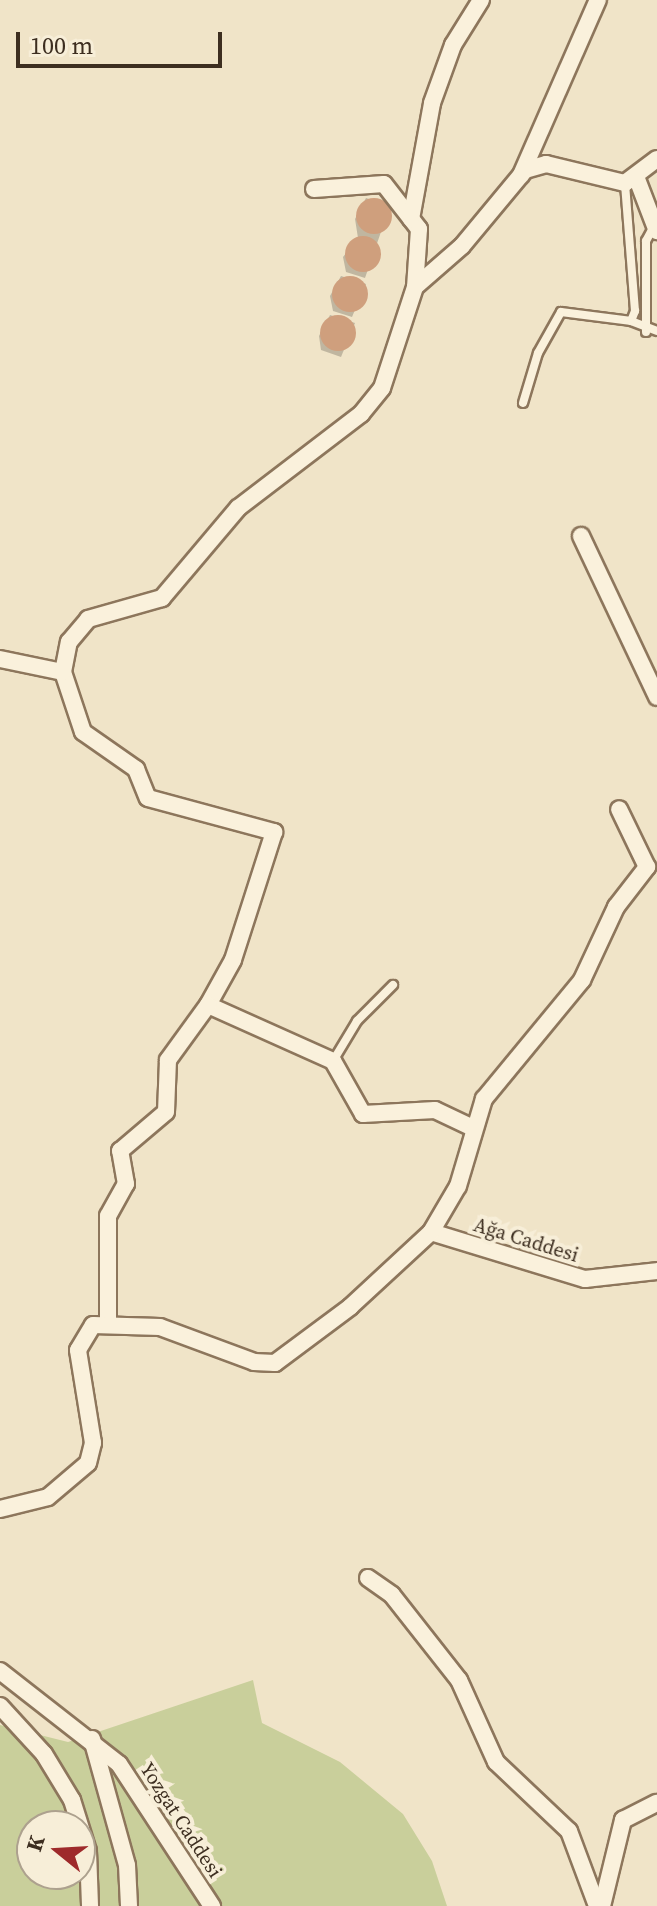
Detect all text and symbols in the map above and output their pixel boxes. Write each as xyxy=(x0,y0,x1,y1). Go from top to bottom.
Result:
scale bar xyxy=(20,16,226,66)
text: 100 m xyxy=(30,29,93,62)
street label: Ağa Caddesi xyxy=(471,1213,581,1267)
street label: Yozgat Caddesi xyxy=(135,1758,227,1882)
north arrow xyxy=(16,1810,96,1890)
text: K xyxy=(18,1831,52,1855)

